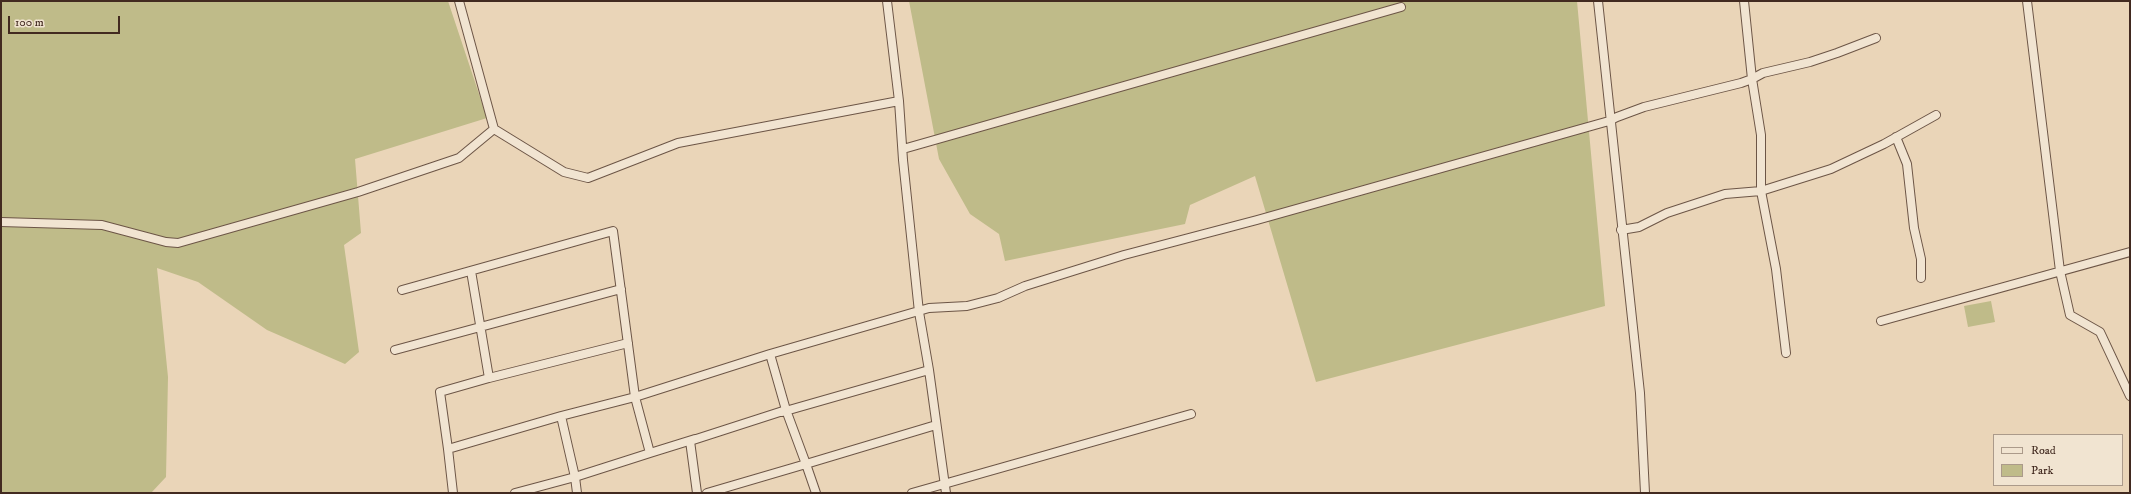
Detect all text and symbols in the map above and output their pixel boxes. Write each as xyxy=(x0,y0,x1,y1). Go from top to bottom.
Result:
scale bar xyxy=(10,8,122,34)
text: 100 m xyxy=(15,15,44,30)
legend xyxy=(1993,434,2123,486)
text: Road xyxy=(2031,443,2056,458)
text: Park xyxy=(2031,463,2053,478)

